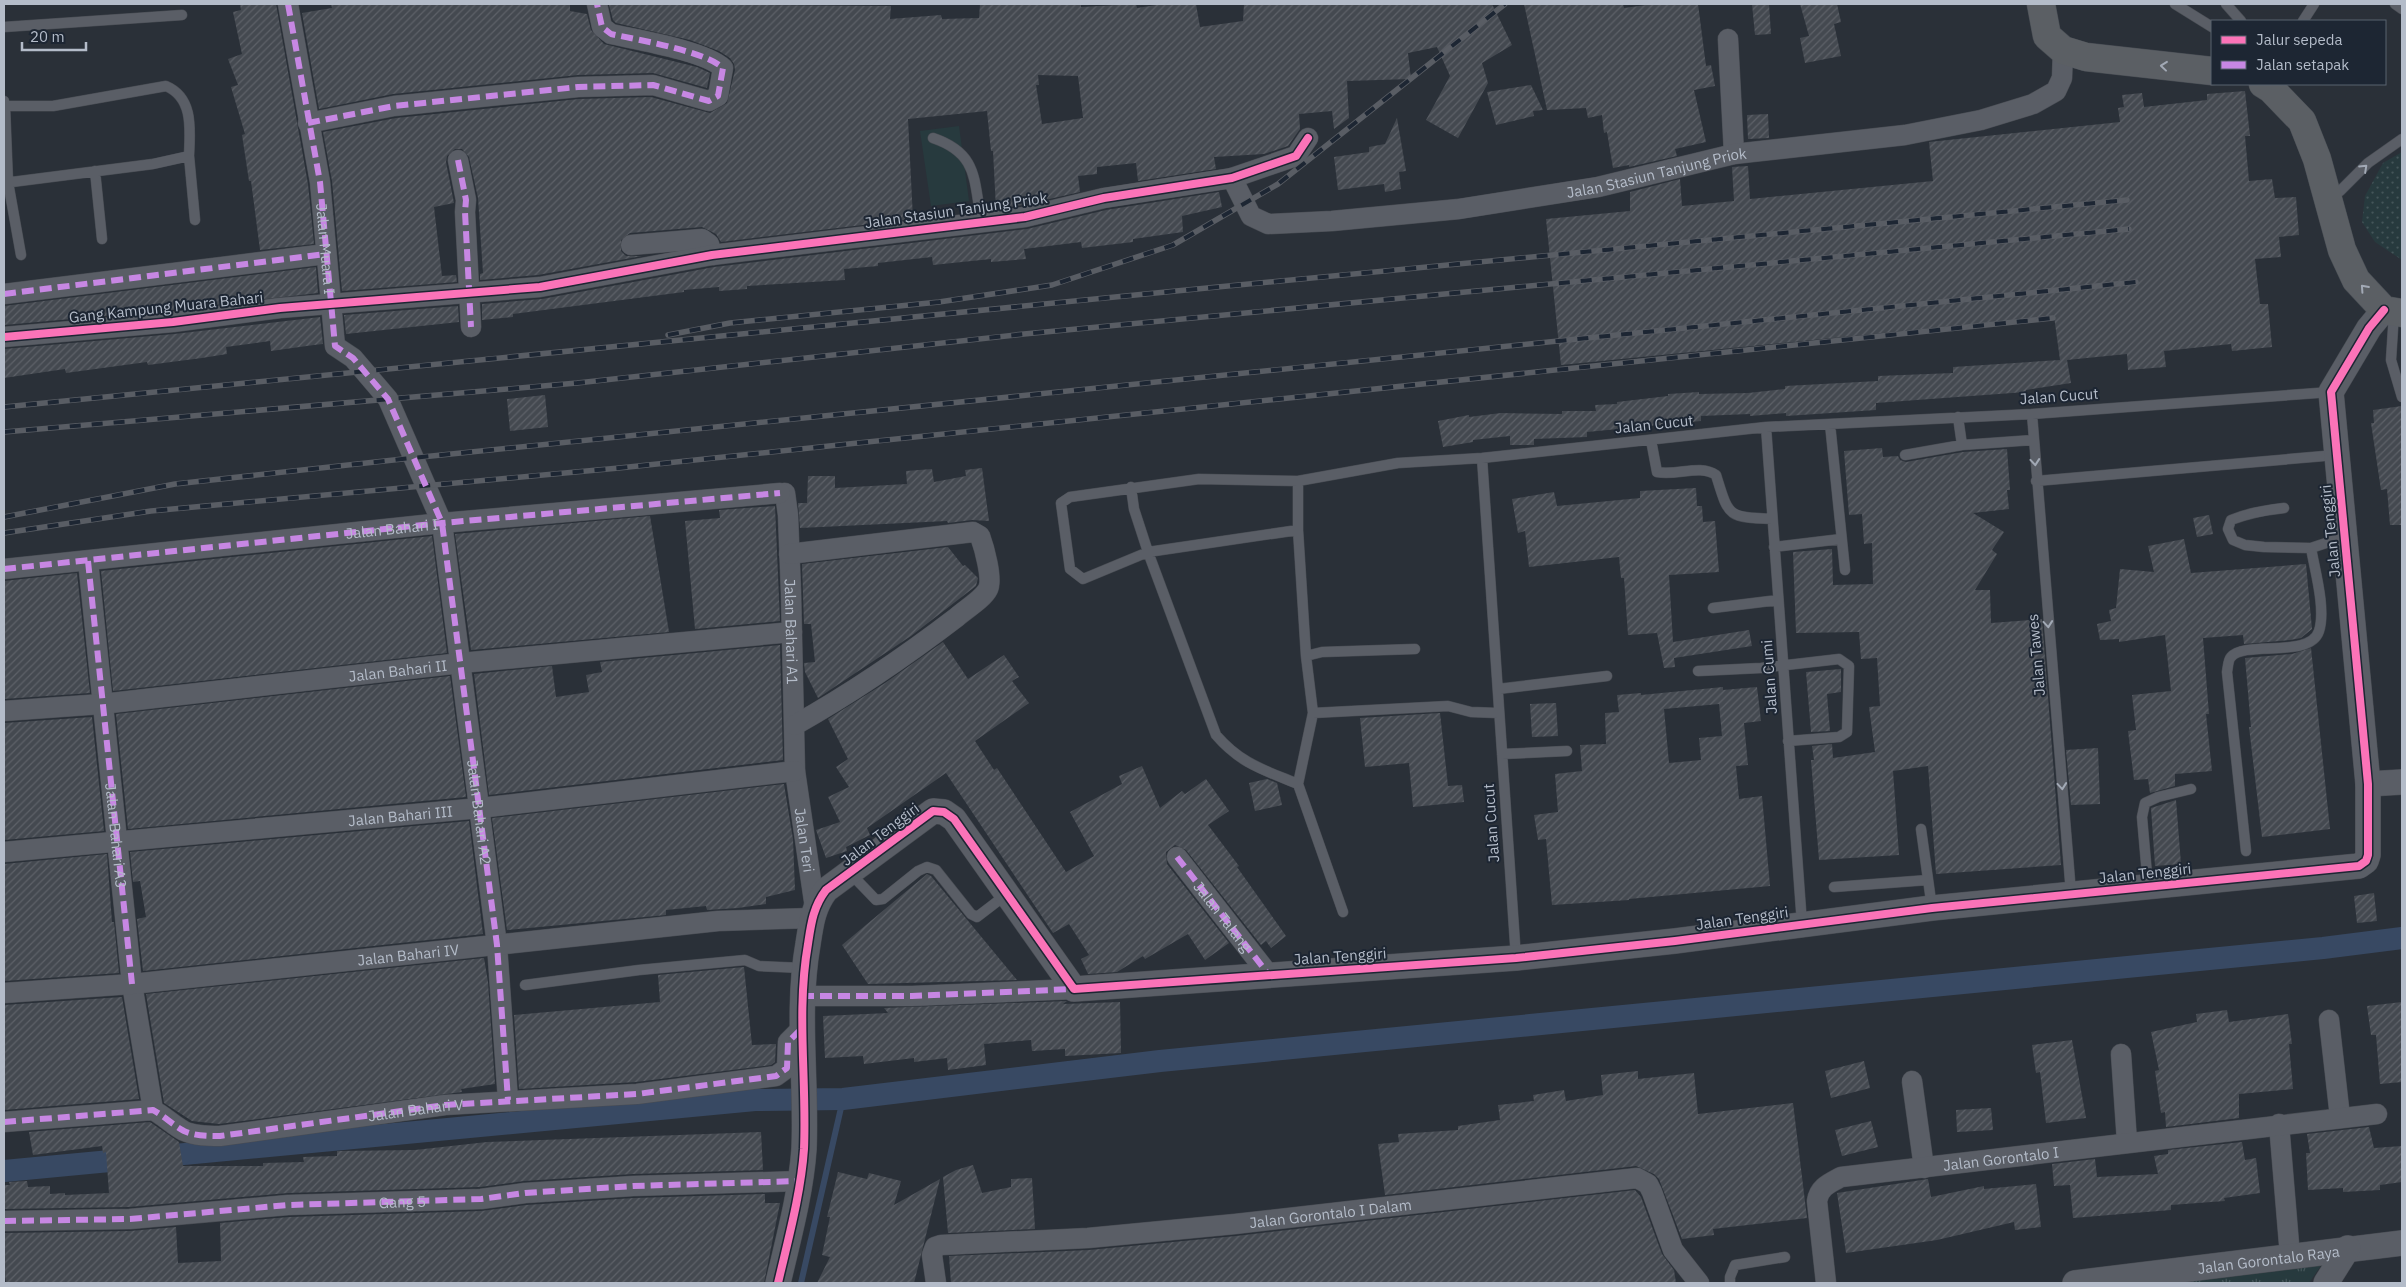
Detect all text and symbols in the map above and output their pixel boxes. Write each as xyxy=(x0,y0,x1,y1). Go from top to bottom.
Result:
scale bar xyxy=(22,20,86,52)
legend xyxy=(2211,20,2386,85)
text: 20 m xyxy=(30,27,65,46)
text: Jalur sepeda xyxy=(2256,30,2343,49)
text: Jalan setapak xyxy=(2256,55,2349,74)
one-way arrow xyxy=(2159,61,2167,72)
street label: Jalan Stasiun Tanjung Priok xyxy=(1565,143,1748,201)
one-way arrow xyxy=(2358,165,2367,174)
street label: Jalan Stasiun Tanjung Priok xyxy=(863,188,1049,232)
street label: Jalan Muara I xyxy=(312,202,340,295)
one-way arrow xyxy=(2361,284,2370,293)
street label: Gang Kampung Muara Bahari xyxy=(68,287,264,327)
street label: Jalan Cucut xyxy=(2019,384,2099,408)
street label: Jalan Cucut xyxy=(1614,410,1694,438)
one-way arrow xyxy=(2029,458,2040,466)
street label: Jalan Tenggiri xyxy=(2316,484,2344,578)
street label: Jalan Bahari I xyxy=(345,514,439,543)
street label: Jalan Bahari A1 xyxy=(781,579,803,685)
street label: Jalan Tawes xyxy=(2023,613,2049,697)
one-way arrow xyxy=(2043,620,2054,628)
street label: Jalan Cumi xyxy=(1757,639,1781,715)
street label: Jalan Bahari II xyxy=(348,655,448,685)
street label: Jalan Bahari A2 xyxy=(463,759,496,866)
street label: Jalan Bahari A3 xyxy=(102,782,131,889)
one-way arrow xyxy=(2056,782,2067,790)
street label: Jalan Cucut xyxy=(1479,783,1503,863)
street label: Jalan Tenggiri xyxy=(837,798,923,870)
street label: Jalan Bahari III xyxy=(347,801,454,830)
street label: Jalan Teri xyxy=(791,806,819,873)
street label: Jalan Tenggiri xyxy=(2098,859,2192,887)
street label: Jalan Talang xyxy=(1190,877,1256,955)
street label: Jalan Tenggiri xyxy=(1695,902,1789,934)
street label: Jalan Bahari IV xyxy=(356,939,460,969)
street label: Jalan Tenggiri xyxy=(1293,943,1387,969)
street label: Jalan Bahari V xyxy=(367,1094,464,1125)
street label: Jalan Gorontalo I xyxy=(1942,1142,2060,1174)
street label: Gang 5 xyxy=(378,1191,426,1212)
street label: Jalan Gorontalo I Dalam xyxy=(1248,1194,1413,1232)
street label: Jalan Gorontalo Raya xyxy=(2196,1241,2341,1277)

